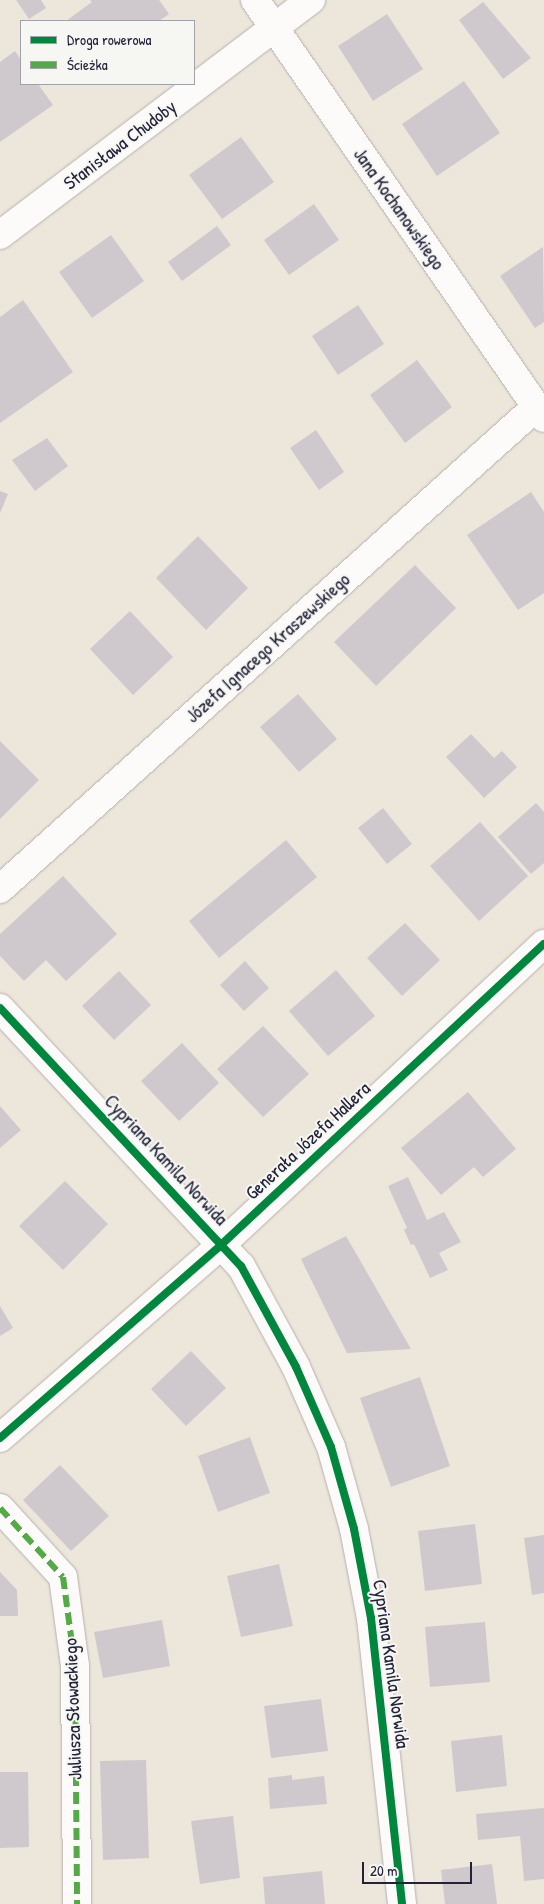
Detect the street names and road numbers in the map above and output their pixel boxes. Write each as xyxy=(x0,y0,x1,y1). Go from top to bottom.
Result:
street label: Stanisława Chudoby xyxy=(59,95,181,195)
street label: Jana Kochanowskiego xyxy=(349,144,449,274)
street label: Józefa Ignacego Kraszewskiego xyxy=(181,568,355,728)
street label: Generała Józefa Hallera xyxy=(241,1077,375,1205)
street label: Cypriana Kamila Norwida xyxy=(100,1090,232,1230)
street label: Cypriana Kamila Norwida xyxy=(368,1578,414,1750)
street label: Juliusza Słowackiego xyxy=(59,1638,87,1780)

